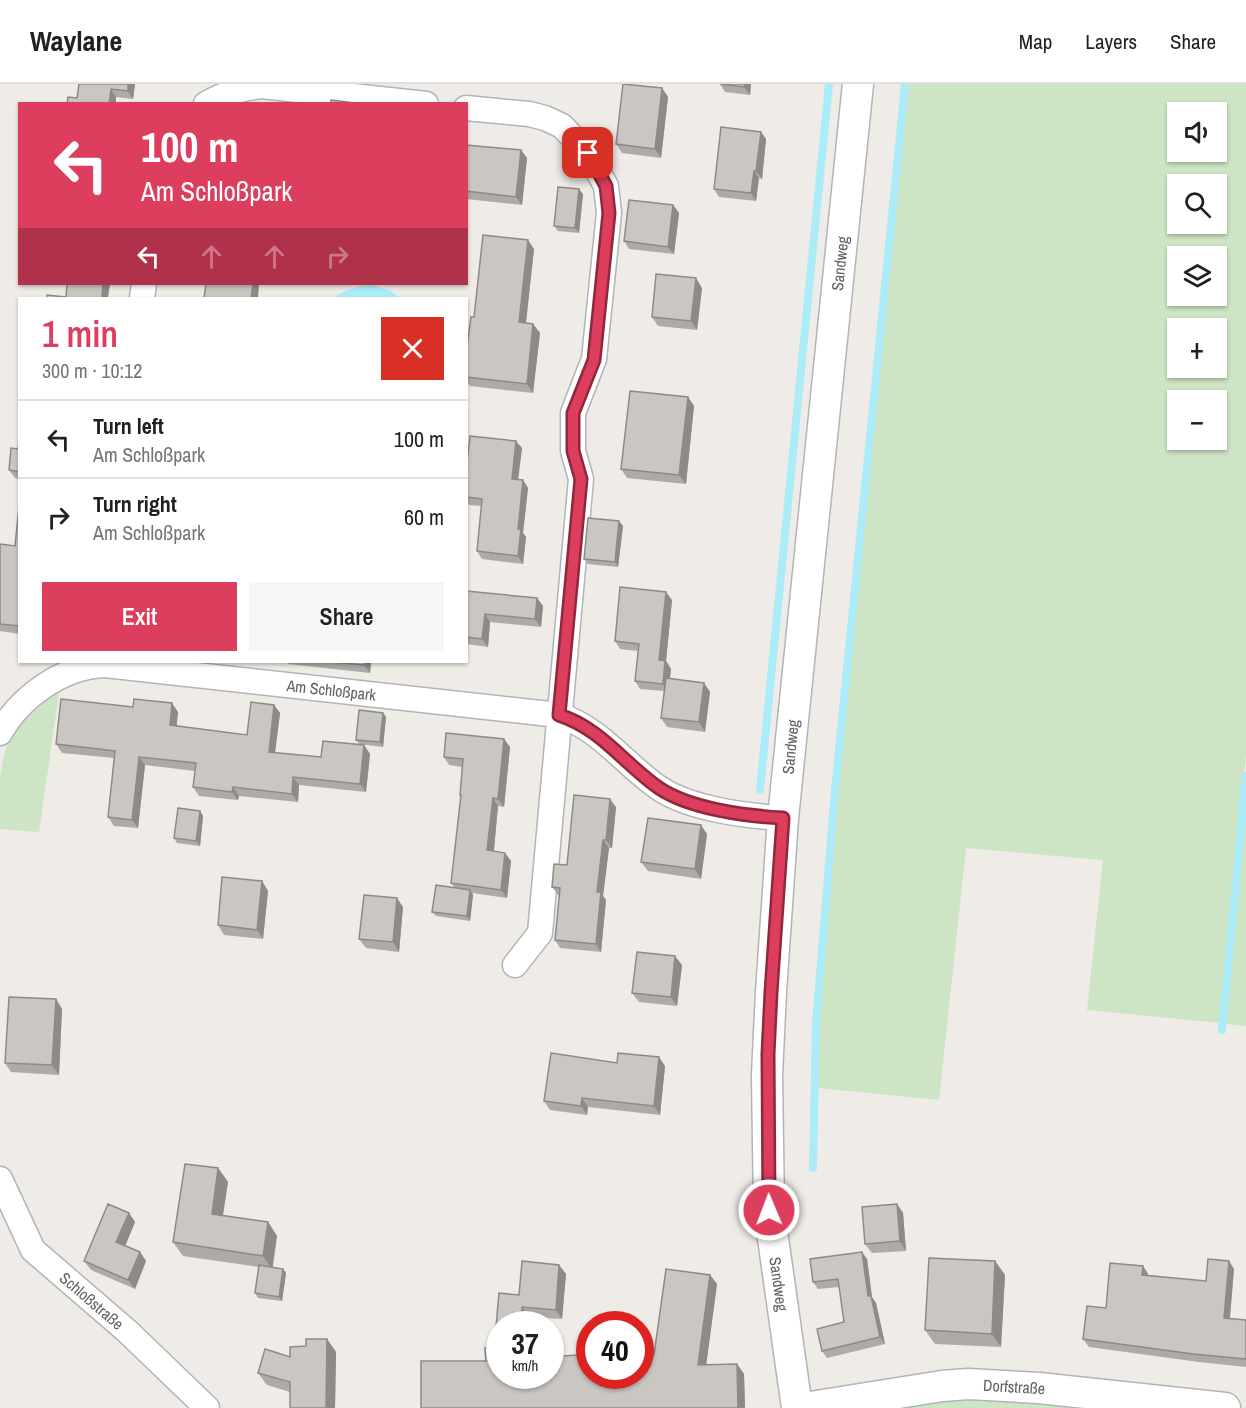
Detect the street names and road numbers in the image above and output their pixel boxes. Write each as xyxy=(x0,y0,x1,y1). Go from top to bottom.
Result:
street label: Sandweg xyxy=(826,234,853,292)
street label: Am Schloßpark xyxy=(285,674,378,706)
street label: Sandweg xyxy=(777,718,804,775)
street label: Sandweg xyxy=(764,1255,794,1313)
street label: Schloßstraße xyxy=(55,1267,129,1335)
street label: Dorfstraße xyxy=(983,1374,1046,1400)

